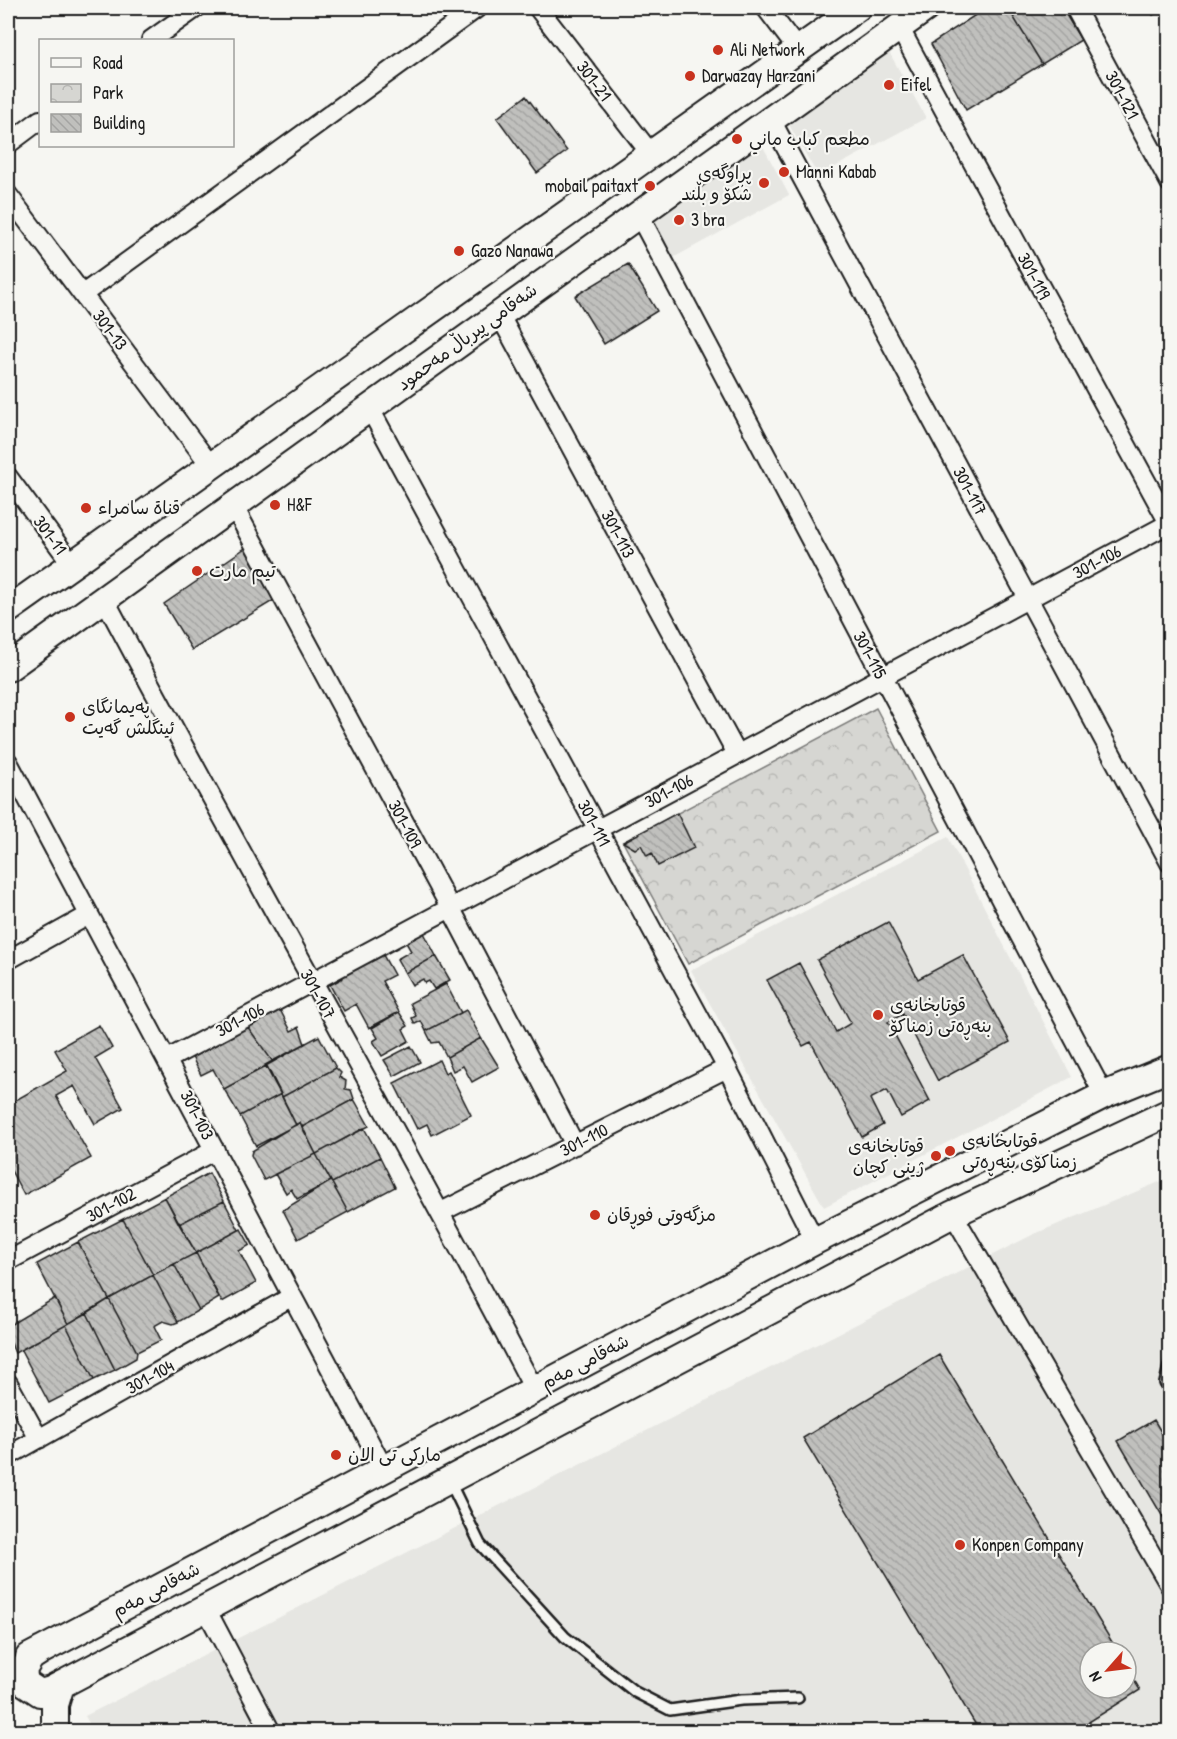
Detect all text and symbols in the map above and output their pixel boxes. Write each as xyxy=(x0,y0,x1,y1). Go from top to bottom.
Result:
place label: Ali Network xyxy=(730,37,805,62)
legend xyxy=(39,39,234,147)
marker: Ali Network xyxy=(711,43,725,57)
text: Road xyxy=(93,50,123,75)
street label: 301-21 xyxy=(571,55,618,106)
place label: Darwazay Harzani xyxy=(702,63,816,88)
street label: 301-121 xyxy=(1099,66,1146,123)
marker: Darwazay Harzani xyxy=(683,69,697,83)
place label: Eifel xyxy=(901,72,932,97)
marker: Eifel xyxy=(882,78,896,92)
text: Park xyxy=(93,80,124,105)
text: Building xyxy=(93,110,145,135)
place label: مطعم كباب ماني xyxy=(749,126,870,155)
marker: مطعم كباب ماني xyxy=(730,132,744,146)
place label: Manni Kabab xyxy=(796,159,877,184)
place label: پڕاوگەی شکۆ و بڵند xyxy=(681,160,752,206)
marker: Manni Kabab xyxy=(777,165,791,179)
place label: mobail paitaxt xyxy=(545,173,639,198)
marker: پڕاوگەی شکۆ و بڵند xyxy=(757,176,771,190)
marker: mobail paitaxt xyxy=(643,179,657,193)
place label: 3 bra xyxy=(691,207,725,232)
marker: 3 bra xyxy=(672,213,686,227)
place label: Gazo Nanawa xyxy=(471,238,553,263)
marker: Gazo Nanawa xyxy=(452,244,466,258)
street label: 301-119 xyxy=(1012,248,1057,304)
street label: شەقامی پیرباڵ مەحمود xyxy=(391,276,542,396)
street label: 301-13 xyxy=(87,304,134,355)
street label: 301-117 xyxy=(947,462,994,520)
place label: H&F xyxy=(287,492,313,517)
place label: قناة سامراء xyxy=(98,495,180,520)
marker: H&F xyxy=(268,498,282,512)
marker: قناة سامراء xyxy=(79,501,93,515)
street label: 301-113 xyxy=(595,505,641,562)
street label: 301-11 xyxy=(28,510,73,559)
street label: 301-106 xyxy=(1068,538,1125,585)
place label: تیم مارت xyxy=(209,558,277,585)
marker: تیم مارت xyxy=(190,564,204,578)
street label: 301-115 xyxy=(848,627,894,683)
place label: پەیمانگای ئینگلش گەیت xyxy=(82,694,175,740)
marker: پەیمانگای ئینگلش گەیت xyxy=(63,710,77,724)
street label: 301-106 xyxy=(640,767,697,814)
street label: 301-109 xyxy=(382,795,429,853)
street label: 301-111 xyxy=(572,795,617,851)
street label: 301-107 xyxy=(295,964,342,1023)
place label: قوتابخانەی بنەڕەتی زمناکۆ xyxy=(888,992,992,1041)
street label: 301-106 xyxy=(211,996,268,1043)
marker: قوتابخانەی بنەڕەتی زمناکۆ xyxy=(871,1008,885,1022)
street label: 301-103 xyxy=(174,1086,221,1144)
street label: 301-110 xyxy=(555,1117,612,1162)
place label: قوتابخانەی زمناكۆی بنەڕەتی xyxy=(962,1128,1077,1177)
place label: قوتابخانەی ژینی کچان xyxy=(848,1133,924,1179)
marker: قوتابخانەی زمناكۆی بنەڕەتی xyxy=(943,1144,957,1158)
marker: قوتابخانەی ژینی کچان xyxy=(929,1149,943,1163)
street label: 301-102 xyxy=(82,1181,141,1228)
place label: مزگەوتی فوڕقان xyxy=(607,1202,716,1230)
marker: مزگەوتی فوڕقان xyxy=(588,1208,602,1222)
street label: شەقامی مەم xyxy=(536,1328,634,1397)
street label: 301-104 xyxy=(121,1353,178,1400)
place label: مارکی تی الان xyxy=(348,1442,441,1467)
marker: مارکی تی الان xyxy=(329,1448,343,1462)
place label: Konpen Company xyxy=(972,1532,1084,1557)
marker: Konpen Company xyxy=(953,1538,967,1552)
street label: شەقامی مەم xyxy=(107,1556,205,1625)
north arrow xyxy=(1078,1640,1138,1700)
text: N xyxy=(1083,1668,1106,1686)

